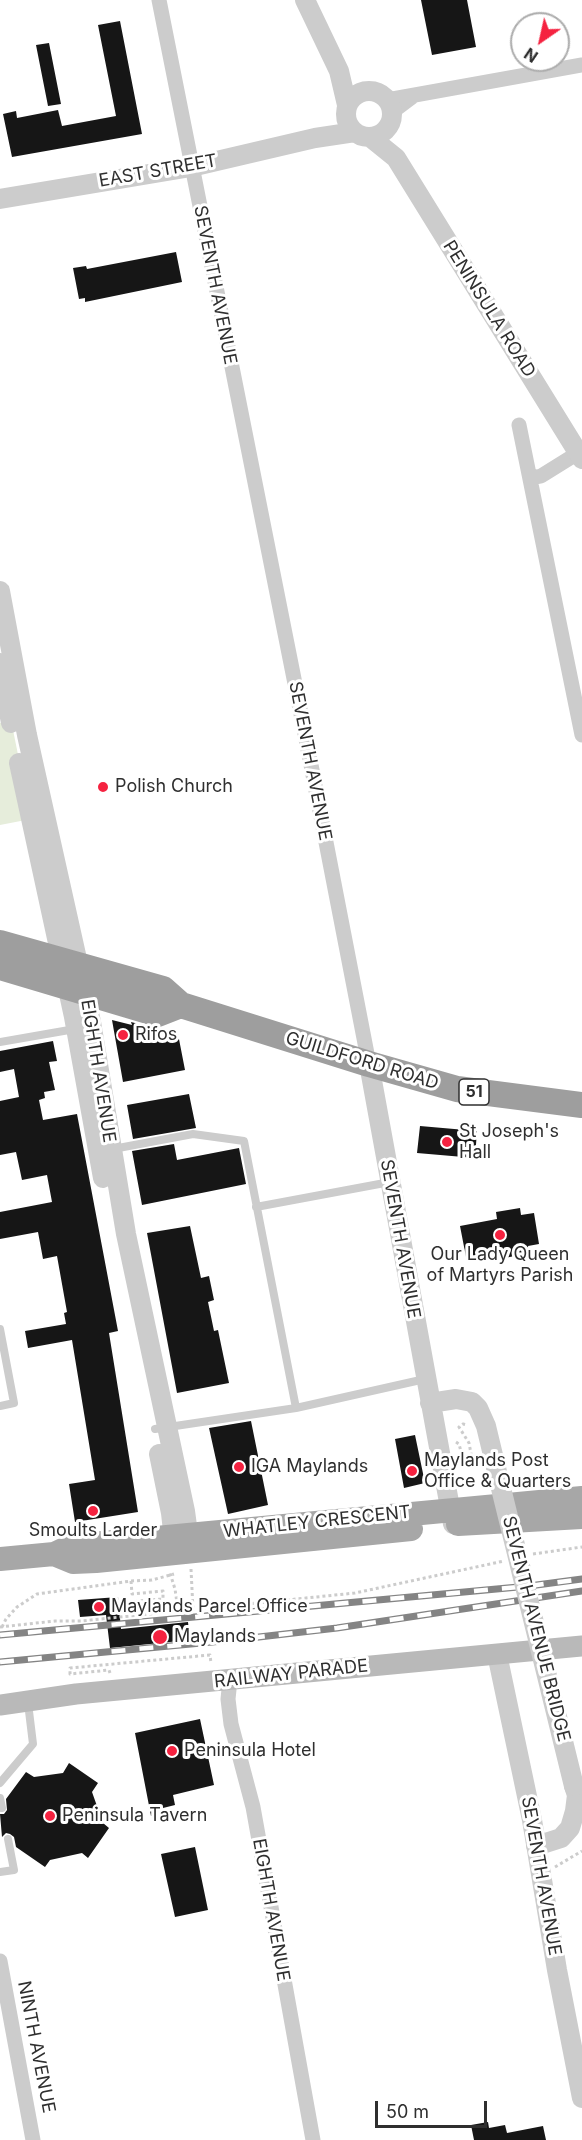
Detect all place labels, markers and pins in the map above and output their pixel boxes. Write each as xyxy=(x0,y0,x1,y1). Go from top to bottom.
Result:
place label: Polish Church xyxy=(115,776,233,798)
marker: Polish Church xyxy=(96,780,110,794)
place label: Rifos xyxy=(135,1024,177,1046)
marker: Rifos xyxy=(116,1028,130,1042)
place label: St Joseph's Hall xyxy=(459,1121,559,1164)
marker: St Joseph's Hall xyxy=(440,1135,454,1149)
marker: Our Lady Queen of Martyrs Parish xyxy=(493,1228,507,1242)
place label: Our Lady Queen of Martyrs Parish xyxy=(427,1244,573,1286)
place label: Maylands Post Office & Quarters xyxy=(424,1450,571,1492)
place label: IGA Maylands xyxy=(251,1456,368,1478)
marker: IGA Maylands xyxy=(232,1460,246,1474)
marker: Maylands Post Office & Quarters xyxy=(405,1464,419,1478)
marker: Smoults Larder xyxy=(86,1504,100,1518)
place label: Smoults Larder xyxy=(29,1520,157,1542)
place label: Maylands Parcel Office xyxy=(111,1596,308,1618)
marker: Maylands Parcel Office xyxy=(92,1600,106,1614)
place label: Maylands xyxy=(174,1626,256,1648)
marker: Maylands xyxy=(151,1628,169,1646)
place label: Peninsula Hotel xyxy=(184,1740,316,1762)
marker: Peninsula Hotel xyxy=(165,1744,179,1758)
place label: Peninsula Tavern xyxy=(62,1805,207,1827)
marker: Peninsula Tavern xyxy=(43,1809,57,1823)

